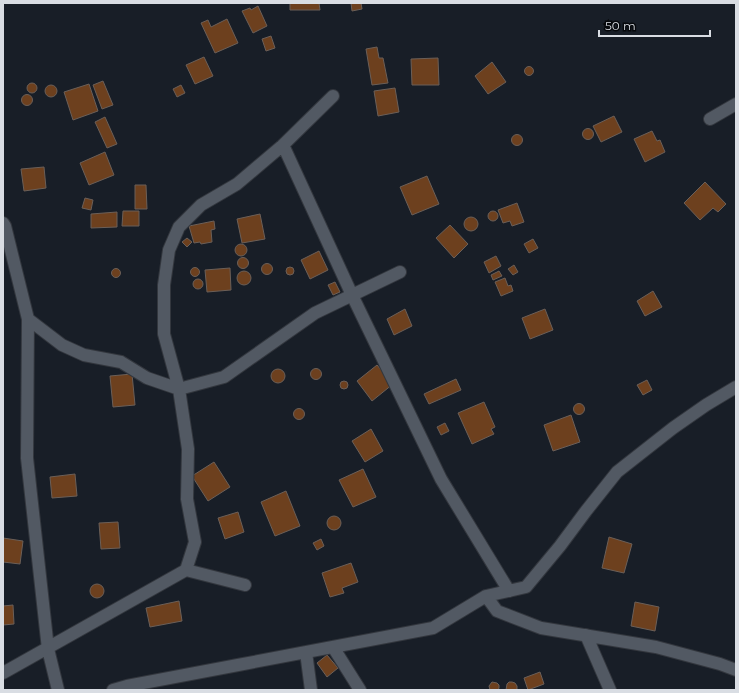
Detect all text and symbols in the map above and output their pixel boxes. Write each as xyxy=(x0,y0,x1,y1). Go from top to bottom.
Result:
scale bar xyxy=(599,12,710,38)
text: 50 m xyxy=(605,18,636,33)

